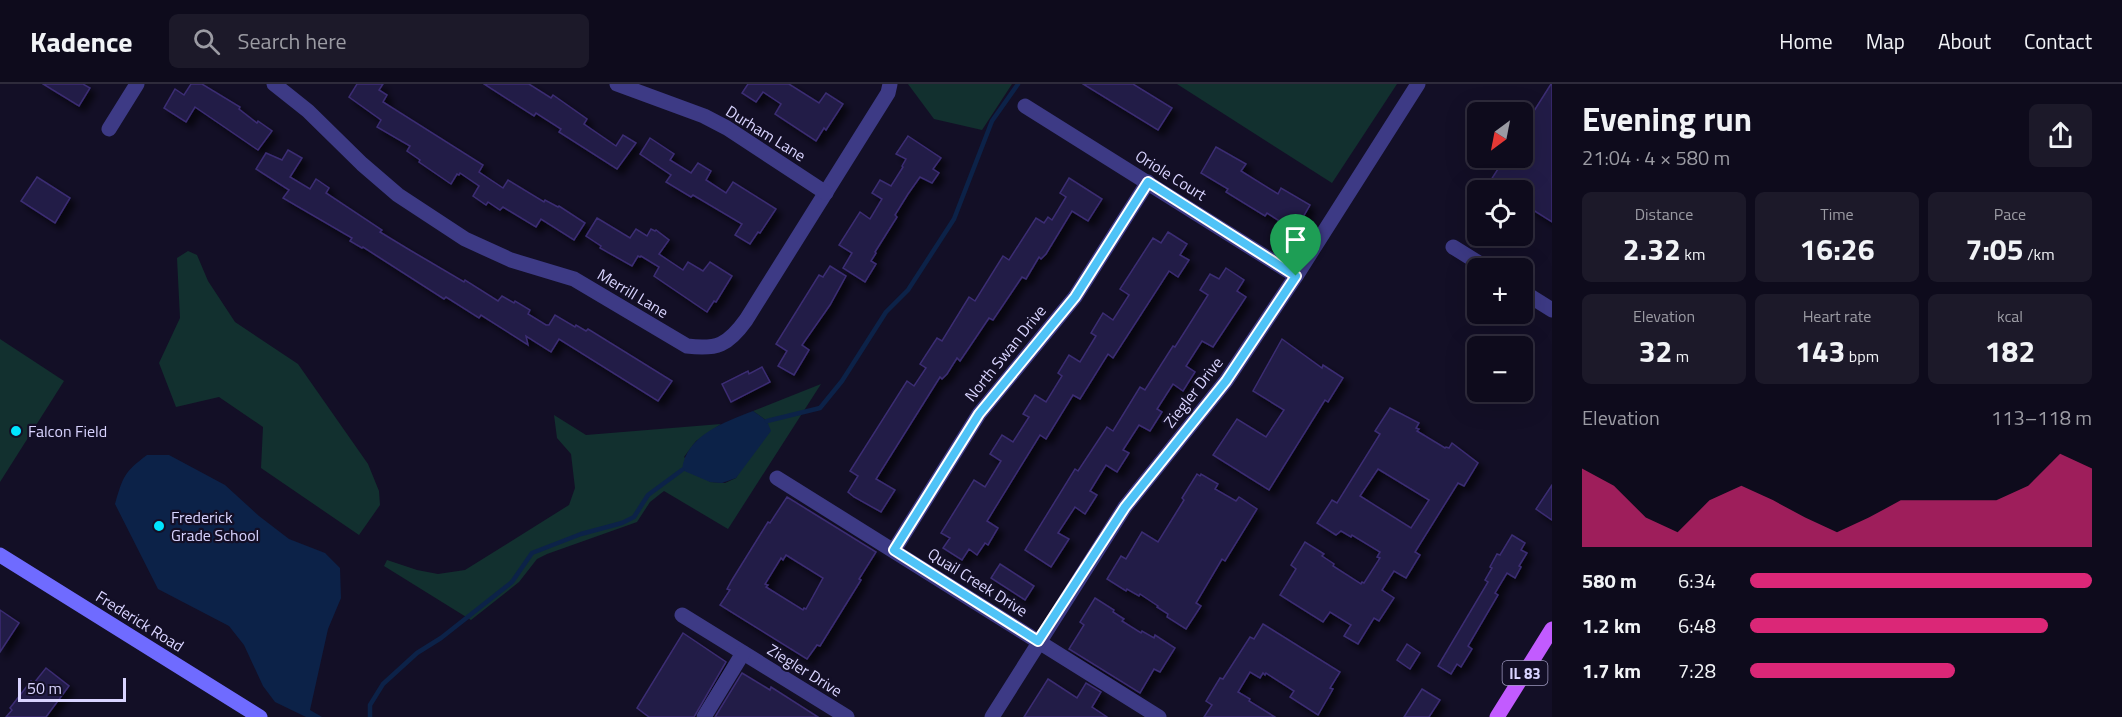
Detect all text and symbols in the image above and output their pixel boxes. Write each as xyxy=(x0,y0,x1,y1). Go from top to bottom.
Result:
search box xyxy=(169,14,589,68)
text: Kadence xyxy=(30,20,133,63)
text: Search here xyxy=(238,24,347,58)
icon: search xyxy=(190,25,223,58)
text: Home xyxy=(1779,25,1833,57)
text: Map xyxy=(1866,25,1905,57)
text: About xyxy=(1938,25,1991,57)
text: Contact xyxy=(2024,25,2092,57)
text: Evening run xyxy=(1582,94,1752,144)
street label: Durham Lane xyxy=(721,99,811,167)
north arrow xyxy=(1467,102,1533,168)
map controls xyxy=(1467,102,1533,402)
button: share xyxy=(2029,104,2092,167)
text: 21:04 · 4 × 580 m xyxy=(1582,142,1730,173)
street label: Oriole Court xyxy=(1131,144,1212,207)
button: locate xyxy=(1467,180,1533,246)
text: Distance xyxy=(1635,202,1693,226)
text: Time xyxy=(1820,202,1854,226)
text: Pace xyxy=(1994,202,2026,226)
pin xyxy=(1270,214,1321,276)
icon: arrive xyxy=(1279,223,1312,256)
text: 2.32 xyxy=(1623,226,1681,272)
text: 16:26 xyxy=(1800,226,1874,272)
text: 7:05 xyxy=(1965,226,2023,272)
text: km xyxy=(1681,242,1705,266)
text: /km xyxy=(2023,242,2055,266)
button: + xyxy=(1467,258,1533,324)
street label: Merrill Lane xyxy=(593,262,673,324)
street label: North Swan Drive xyxy=(958,300,1052,406)
text: Elevation xyxy=(1633,304,1695,328)
text: Heart rate xyxy=(1803,304,1871,328)
text: kcal xyxy=(1997,304,2023,328)
text: 32 xyxy=(1639,328,1672,374)
text: 143 xyxy=(1795,328,1845,374)
text: 182 xyxy=(1985,328,2035,374)
button: − xyxy=(1467,336,1533,402)
text: m xyxy=(1672,344,1689,368)
text: bpm xyxy=(1845,344,1879,368)
street label: Ziegler Drive xyxy=(1158,351,1228,433)
text: Elevation xyxy=(1582,402,1660,433)
text: 113–118 m xyxy=(1991,402,2092,433)
place label: Falcon Field xyxy=(28,419,107,443)
marker: Falcon Field xyxy=(9,424,23,438)
place label: Frederick Grade School xyxy=(171,505,259,547)
marker: Frederick Grade School xyxy=(152,519,166,533)
street label: Quail Creek Drive xyxy=(923,542,1033,622)
text: 580 m xyxy=(1582,565,1637,596)
text: 6:34 xyxy=(1678,565,1716,596)
street label: Frederick Road xyxy=(91,584,189,658)
text: 1.2 km xyxy=(1582,610,1641,641)
text: 6:48 xyxy=(1678,610,1716,641)
street label: Ziegler Drive xyxy=(763,638,847,702)
text: 1.7 km xyxy=(1582,655,1641,686)
text: 7:28 xyxy=(1678,655,1716,686)
road number: IL 83 xyxy=(1502,661,1547,685)
scale bar xyxy=(18,675,126,702)
text: 50 m xyxy=(27,676,62,700)

